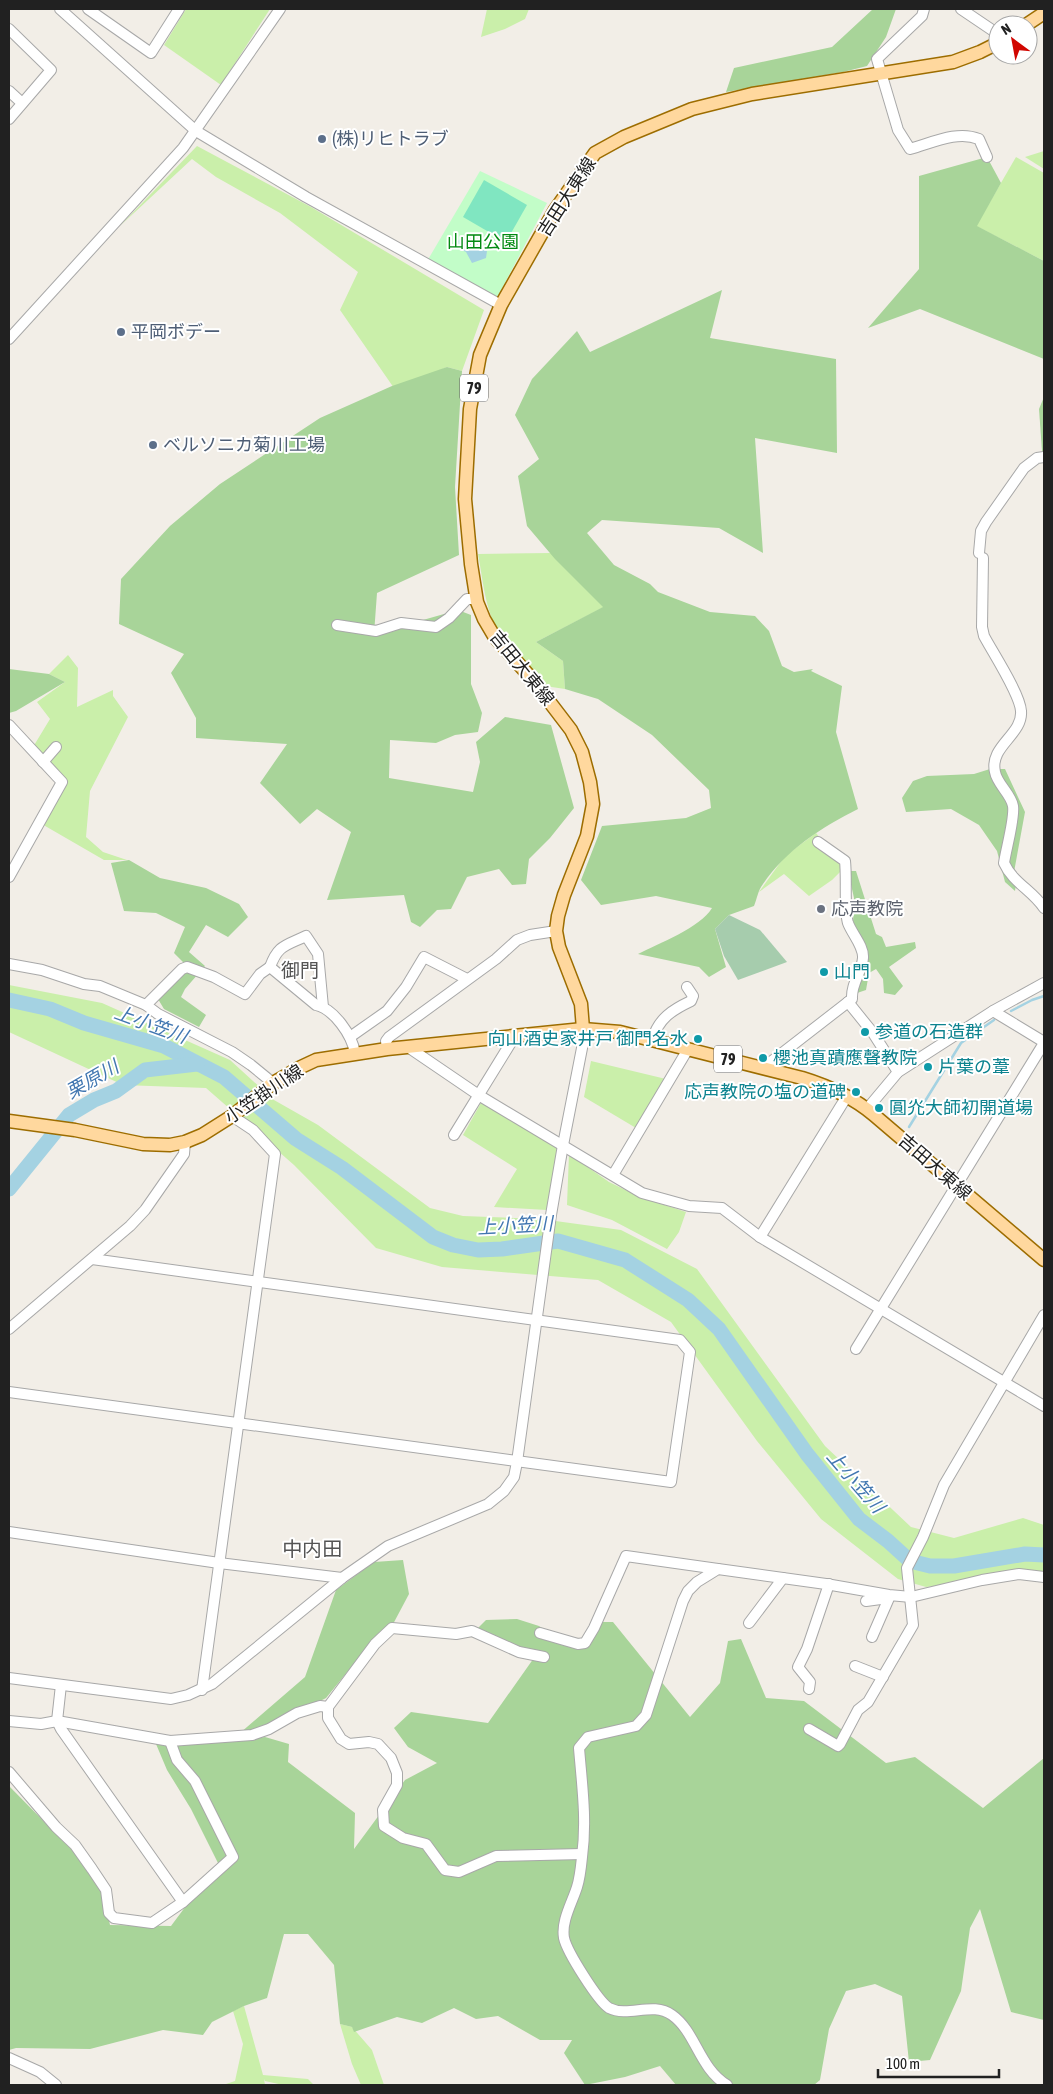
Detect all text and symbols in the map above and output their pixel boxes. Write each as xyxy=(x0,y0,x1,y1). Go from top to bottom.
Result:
north arrow xyxy=(988,15,1038,65)
text: N xyxy=(998,20,1014,38)
place label: (株)リヒトラブ xyxy=(332,128,449,149)
marker: (株)リヒトラブ xyxy=(316,133,328,145)
street label: 吉田大東線 xyxy=(533,153,600,240)
park label: 山田公園 xyxy=(447,231,519,252)
place label: 平岡ボデー xyxy=(131,321,221,342)
marker: 平岡ボデー xyxy=(115,326,127,338)
road number: 79 xyxy=(460,374,488,402)
place label: ベルソニカ菊川工場 xyxy=(163,434,325,455)
marker: ベルソニカ菊川工場 xyxy=(147,439,159,451)
street label: 吉田大東線 xyxy=(486,626,559,709)
place label: 応声教院 xyxy=(831,898,903,919)
marker: 応声教院 xyxy=(815,903,827,915)
district label: 御門 xyxy=(281,959,319,981)
place label: 山門 xyxy=(834,961,870,982)
marker: 山門 xyxy=(818,966,830,978)
water label: 上小笠川 xyxy=(112,1001,192,1048)
place label: 参道の石造群 xyxy=(875,1021,983,1042)
marker: 参道の石造群 xyxy=(859,1026,871,1038)
place label: 向山酒史家井戸 御門名水 xyxy=(488,1028,688,1049)
marker: 向山酒史家井戸 御門名水 xyxy=(692,1033,704,1045)
road number: 79 xyxy=(714,1046,742,1072)
place label: 櫻池真蹟應聲教院 xyxy=(773,1047,917,1068)
marker: 櫻池真蹟應聲教院 xyxy=(757,1052,769,1064)
water label: 栗原川 xyxy=(62,1054,124,1103)
place label: 片葉の葦 xyxy=(938,1056,1010,1077)
street label: 小笠掛川線 xyxy=(221,1060,307,1127)
marker: 片葉の葦 xyxy=(922,1061,934,1073)
place label: 応声教院の塩の道碑 xyxy=(684,1081,846,1102)
marker: 応声教院の塩の道碑 xyxy=(850,1086,862,1098)
place label: 圓灮大師初開道場 xyxy=(889,1097,1033,1118)
marker: 圓灮大師初開道場 xyxy=(873,1102,885,1114)
street label: 吉田大東線 xyxy=(894,1129,976,1204)
water label: 上小笠川 xyxy=(476,1212,556,1238)
water label: 上小笠川 xyxy=(823,1445,891,1518)
district label: 中内田 xyxy=(282,1537,342,1560)
scale bar xyxy=(878,2046,999,2078)
text: 100 m xyxy=(886,2055,920,2072)

